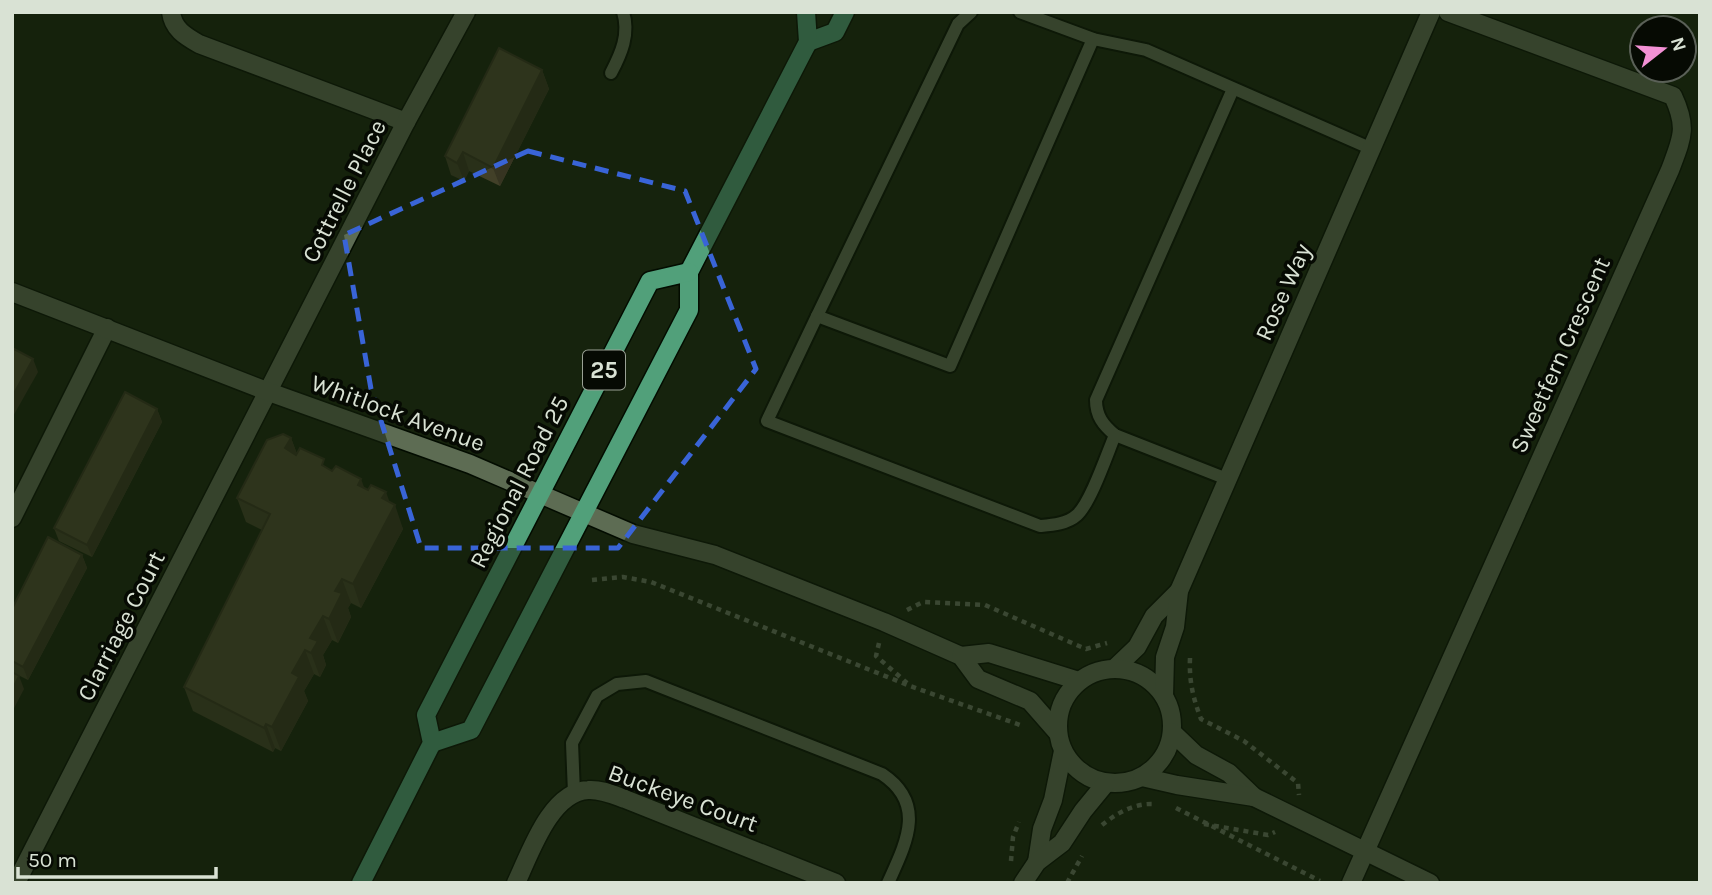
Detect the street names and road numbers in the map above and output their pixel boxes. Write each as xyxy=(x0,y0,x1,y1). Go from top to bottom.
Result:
street label: Cottrelle Place xyxy=(296,115,392,267)
street label: Rose Way xyxy=(1249,239,1317,345)
street label: Sweetfern Crescent xyxy=(1504,253,1616,457)
road number: 25 xyxy=(583,350,625,390)
street label: Whitlock Avenue xyxy=(307,369,489,457)
street label: Regional Road 25 xyxy=(464,391,574,573)
street label: Clarriage Court xyxy=(71,547,171,705)
street label: Buckeye Court xyxy=(604,758,762,838)

